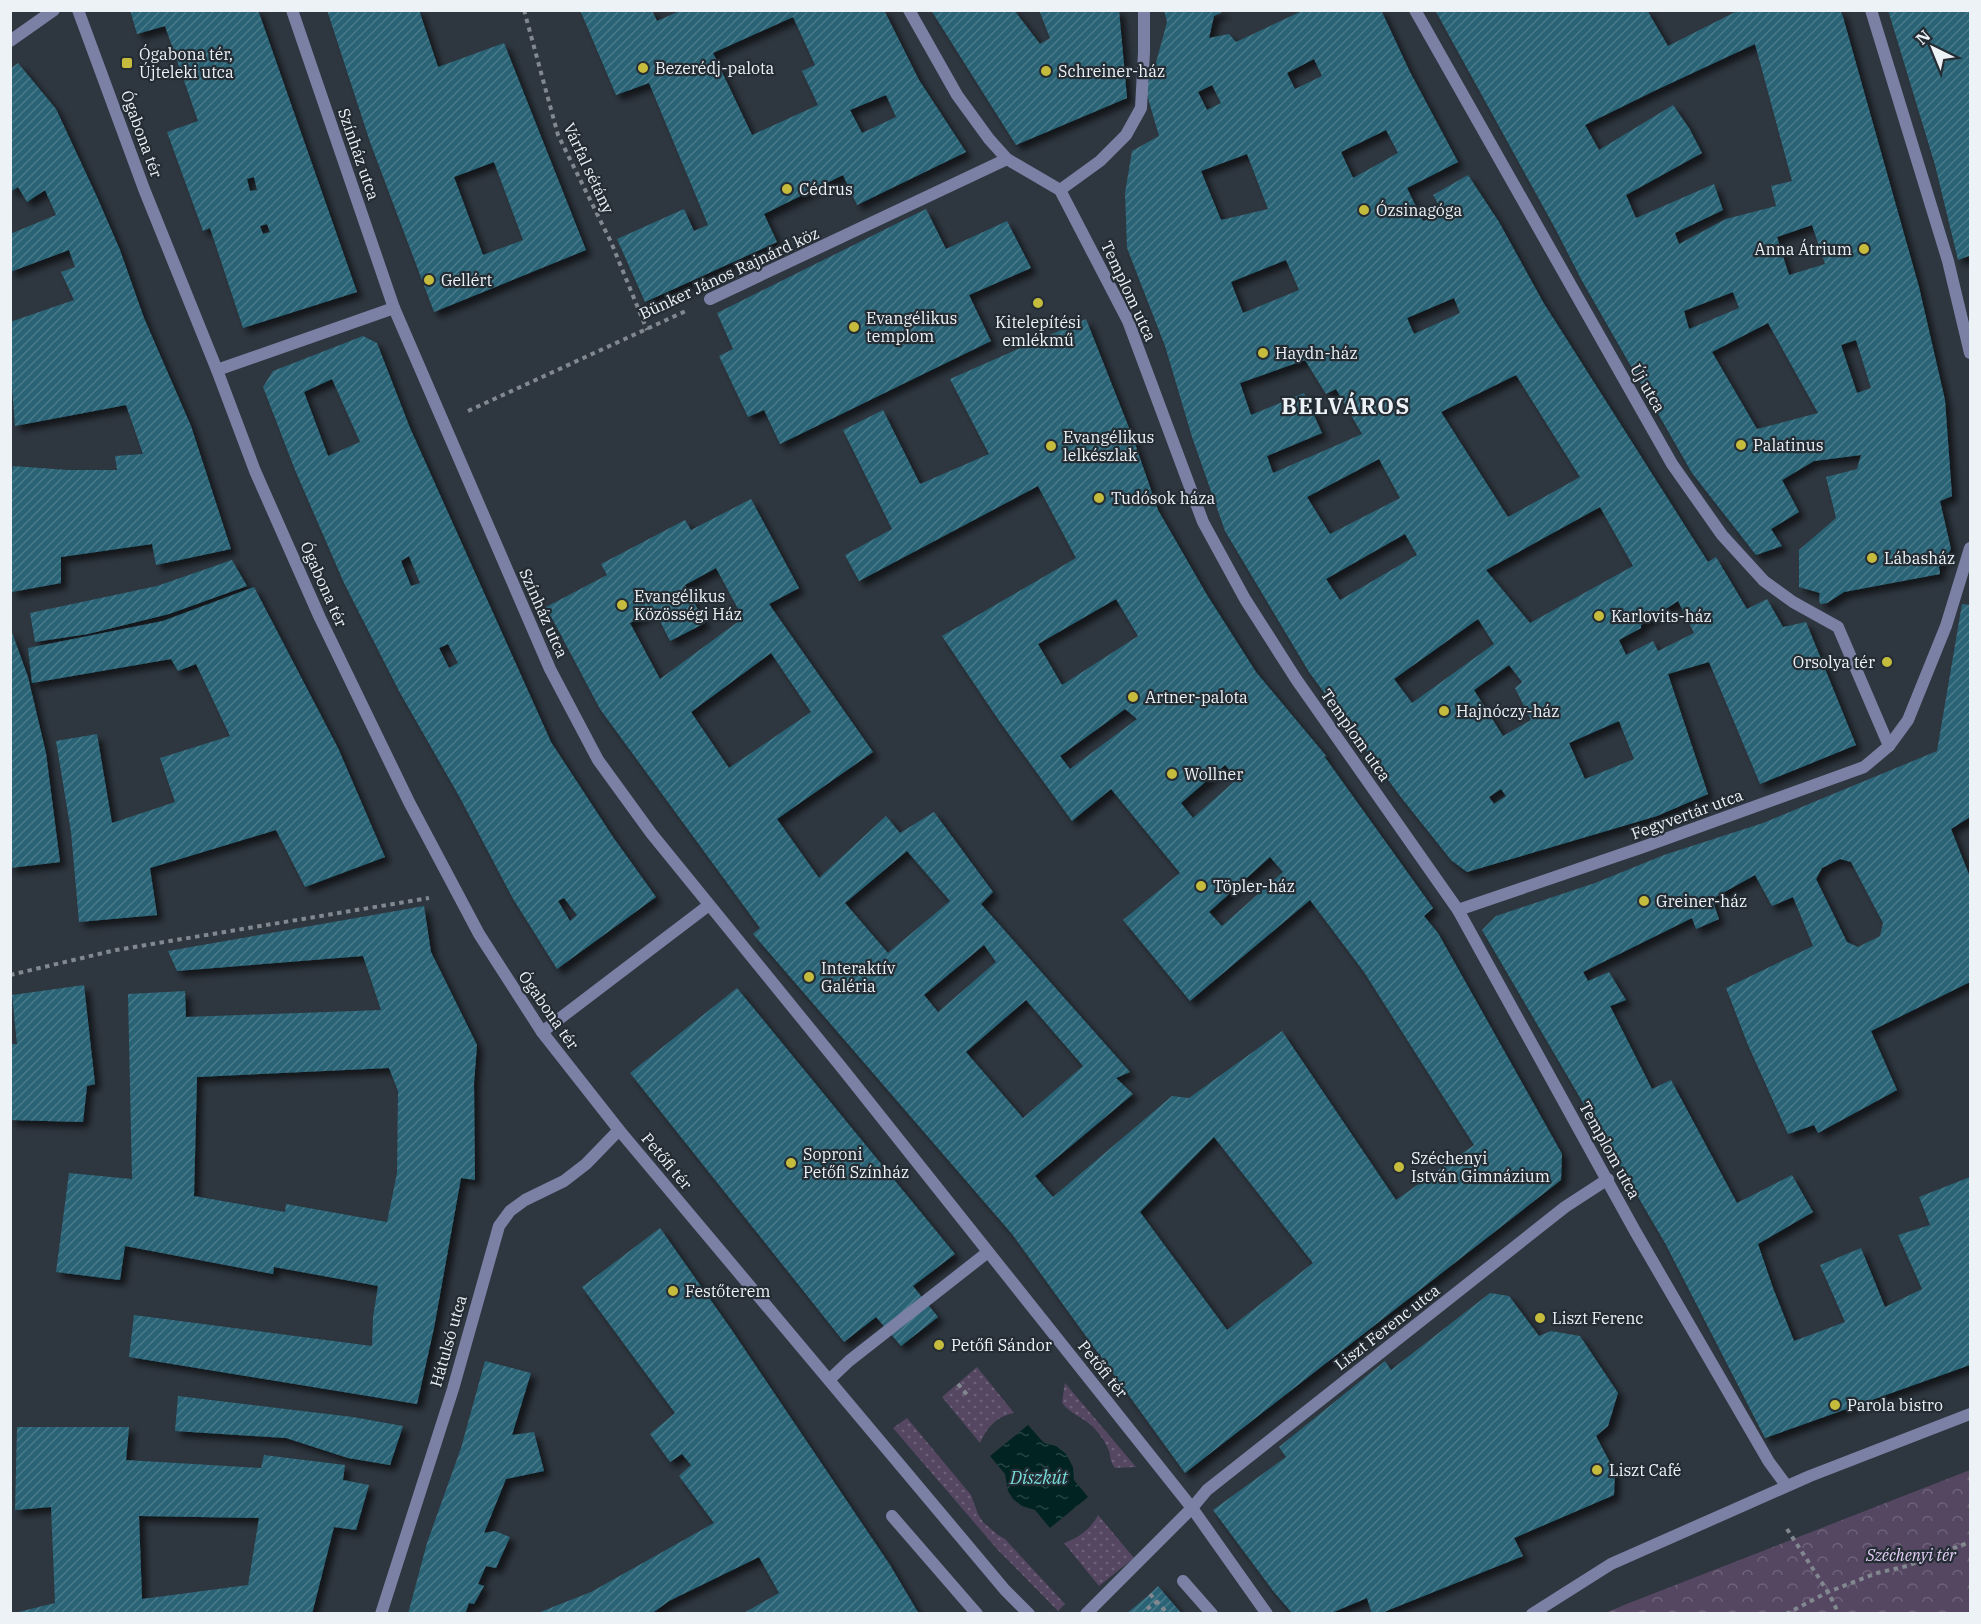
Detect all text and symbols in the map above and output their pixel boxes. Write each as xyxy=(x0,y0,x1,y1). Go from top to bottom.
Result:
north arrow xyxy=(1903,18,1963,78)
text: N xyxy=(1911,25,1934,49)
place label: Ógabona tér, Újteleki utca xyxy=(139,43,234,82)
marker: Ógabona tér, Újteleki utca xyxy=(120,56,134,70)
place label: Bezerédj-palota xyxy=(655,58,775,78)
marker: Bezerédj-palota xyxy=(636,61,650,75)
place label: Schreiner-ház xyxy=(1058,61,1165,81)
marker: Schreiner-ház xyxy=(1039,64,1053,78)
street label: Ógabona tér xyxy=(117,87,168,180)
street label: Színház utca xyxy=(334,105,384,203)
street label: Várfal sétány xyxy=(559,119,619,217)
place label: Cédrus xyxy=(799,179,853,199)
marker: Cédrus xyxy=(780,182,794,196)
place label: Ózsinagóga xyxy=(1376,199,1462,220)
marker: Ózsinagóga xyxy=(1357,203,1371,217)
street label: Bünker János Rajnárd köz xyxy=(636,223,822,323)
street label: Templom utca xyxy=(1097,238,1161,345)
place label: Anna Átrium xyxy=(1754,238,1852,259)
marker: Anna Átrium xyxy=(1857,242,1871,256)
place label: Gellért xyxy=(441,270,493,290)
marker: Gellért xyxy=(422,273,436,287)
marker: Kitelepítési emlékmű xyxy=(1031,296,1045,310)
place label: Evangélikus templom xyxy=(866,308,957,346)
place label: Kitelepítési emlékmű xyxy=(995,312,1081,350)
marker: Evangélikus templom xyxy=(847,320,861,334)
place label: Haydn-ház xyxy=(1275,343,1358,363)
marker: Haydn-ház xyxy=(1256,346,1270,360)
street label: Új utca xyxy=(1626,360,1671,416)
district label: BELVÁROS xyxy=(1281,391,1411,420)
place label: Evangélikus lelkészlak xyxy=(1063,427,1154,465)
place label: Palatinus xyxy=(1753,435,1824,455)
marker: Palatinus xyxy=(1734,438,1748,452)
marker: Evangélikus lelkészlak xyxy=(1044,439,1058,453)
place label: Tudósok háza xyxy=(1111,488,1216,508)
marker: Tudósok háza xyxy=(1092,491,1106,505)
street label: Ógabona tér xyxy=(296,538,353,630)
place label: Lábasház xyxy=(1884,548,1955,568)
marker: Lábasház xyxy=(1865,551,1879,565)
street label: Színház utca xyxy=(515,565,573,661)
place label: Evangélikus Közösségi Ház xyxy=(634,586,742,624)
marker: Evangélikus Közösségi Ház xyxy=(615,598,629,612)
place label: Karlovits-ház xyxy=(1611,606,1712,626)
marker: Karlovits-ház xyxy=(1592,609,1606,623)
place label: Orsolya tér xyxy=(1793,652,1875,672)
marker: Orsolya tér xyxy=(1880,655,1894,669)
street label: Templom utca xyxy=(1317,685,1395,785)
place label: Artner-palota xyxy=(1145,687,1248,707)
marker: Artner-palota xyxy=(1126,690,1140,704)
place label: Hajnóczy-ház xyxy=(1456,701,1560,721)
marker: Hajnóczy-ház xyxy=(1437,704,1451,718)
place label: Wollner xyxy=(1184,764,1243,784)
marker: Wollner xyxy=(1165,767,1179,781)
street label: Fegyvertár utca xyxy=(1628,784,1746,844)
place label: Töpler-ház xyxy=(1213,876,1295,896)
marker: Töpler-ház xyxy=(1194,879,1208,893)
place label: Greiner-ház xyxy=(1656,891,1747,911)
marker: Greiner-ház xyxy=(1637,894,1651,908)
place label: Interaktív Galéria xyxy=(821,958,896,996)
street label: Ógabona tér xyxy=(515,966,584,1053)
marker: Interaktív Galéria xyxy=(802,970,816,984)
street label: Templom utca xyxy=(1575,1098,1645,1203)
street label: Petőfi tér xyxy=(637,1129,697,1193)
place label: Soproni Petőfi Színház xyxy=(803,1144,909,1182)
place label: Széchenyi István Gimnázium xyxy=(1411,1148,1550,1186)
marker: Soproni Petőfi Színház xyxy=(784,1156,798,1170)
marker: Széchenyi István Gimnázium xyxy=(1392,1160,1406,1174)
street label: Liszt Ferenc utca xyxy=(1330,1280,1444,1374)
place label: Festőterem xyxy=(685,1281,770,1301)
marker: Festőterem xyxy=(666,1284,680,1298)
street label: Hátulsó utca xyxy=(425,1293,471,1389)
place label: Liszt Ferenc xyxy=(1552,1308,1644,1328)
marker: Liszt Ferenc xyxy=(1533,1311,1547,1325)
place label: Petőfi Sándor xyxy=(951,1335,1052,1355)
street label: Petőfi tér xyxy=(1074,1336,1132,1402)
marker: Petőfi Sándor xyxy=(932,1338,946,1352)
place label: Parola bistro xyxy=(1847,1395,1943,1415)
marker: Parola bistro xyxy=(1828,1398,1842,1412)
place label: Liszt Café xyxy=(1609,1460,1681,1480)
marker: Liszt Café xyxy=(1590,1463,1604,1477)
water label: Díszkút xyxy=(1009,1466,1069,1489)
park label: Széchenyi tér xyxy=(1865,1545,1957,1565)

